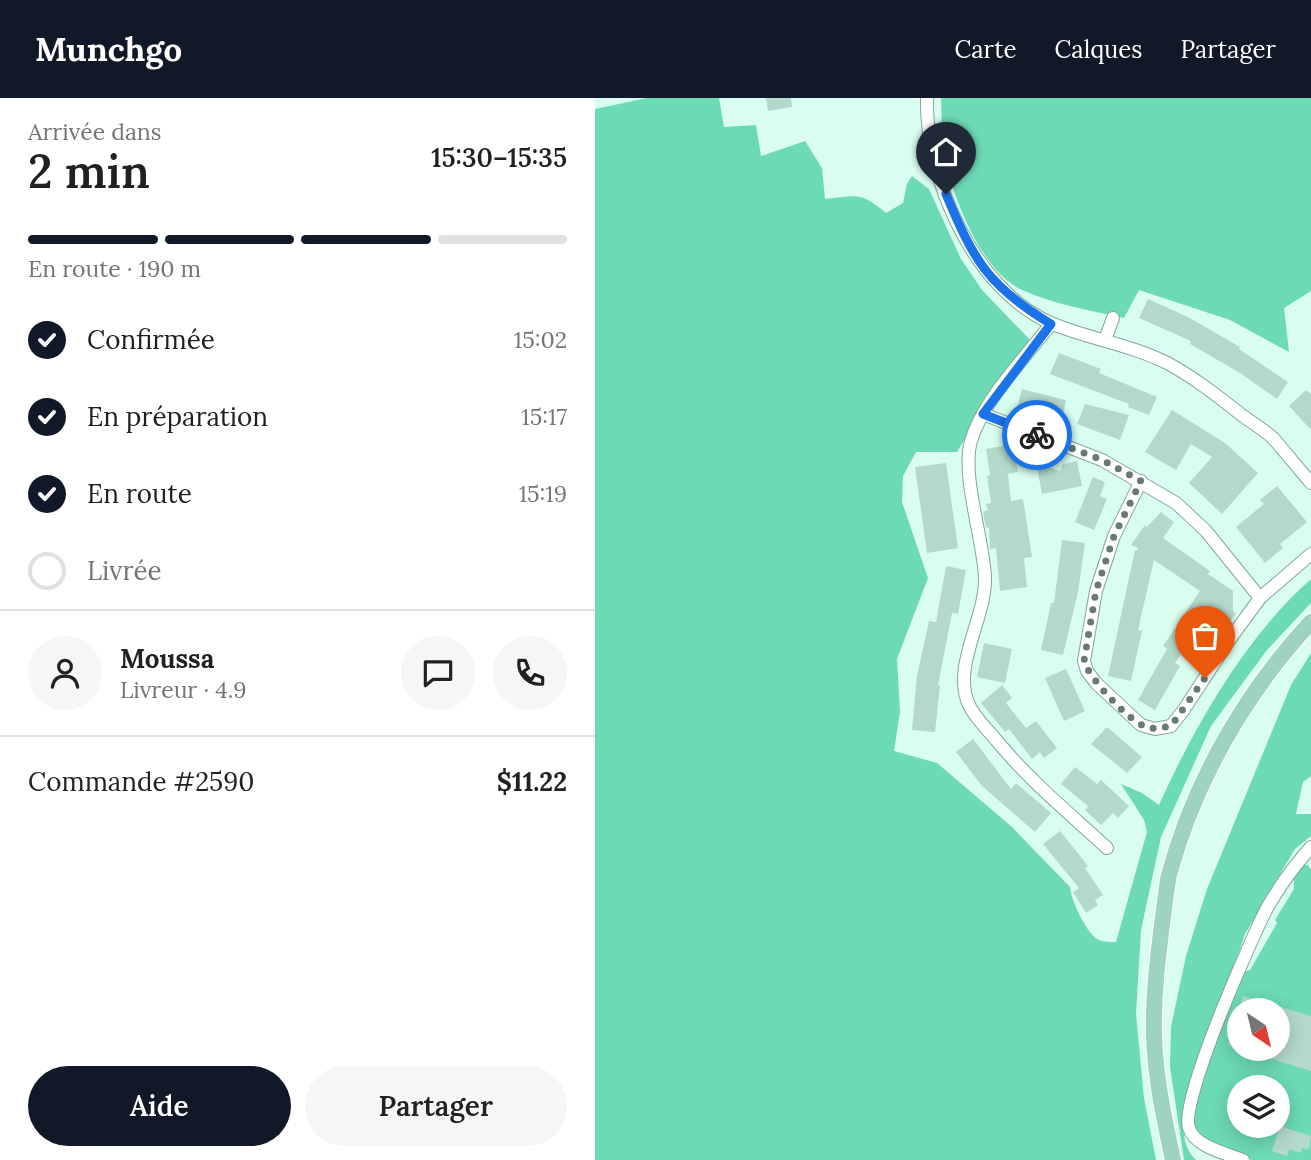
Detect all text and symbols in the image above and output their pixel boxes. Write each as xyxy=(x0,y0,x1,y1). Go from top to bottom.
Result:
text: Munchgo xyxy=(35,28,182,70)
text: Carte xyxy=(954,34,1016,65)
text: Calques xyxy=(1054,34,1142,65)
text: Partager xyxy=(1180,34,1276,65)
text: Arrivée dans xyxy=(28,117,161,146)
pin xyxy=(916,122,976,194)
icon: home xyxy=(927,133,965,171)
text: 15:30–15:35 xyxy=(431,141,567,174)
text: 2 min xyxy=(28,142,150,201)
text: En route · 190 m xyxy=(28,254,201,283)
icon: check xyxy=(28,321,66,359)
text: Confirmée xyxy=(87,323,215,356)
text: 15:02 xyxy=(514,325,567,354)
icon: check xyxy=(28,398,66,436)
text: En préparation xyxy=(87,400,268,433)
courier xyxy=(1002,400,1072,470)
text: 15:17 xyxy=(521,402,567,431)
icon: bike xyxy=(1018,416,1056,454)
icon: check xyxy=(28,475,66,513)
text: En route xyxy=(87,477,192,510)
text: 15:19 xyxy=(519,479,567,508)
text: Livrée xyxy=(87,554,162,587)
pin xyxy=(1175,606,1235,678)
icon: bag xyxy=(1186,617,1224,655)
button: person xyxy=(28,636,102,710)
button: chat xyxy=(401,636,475,710)
button: phone xyxy=(493,636,567,710)
text: Moussa xyxy=(120,642,214,675)
text: Livreur · 4.9 xyxy=(120,675,247,704)
text: Commande #2590 xyxy=(28,765,254,798)
text: $11.22 xyxy=(497,765,567,798)
north arrow xyxy=(1227,998,1290,1060)
map controls xyxy=(1227,998,1290,1138)
button: Aide xyxy=(28,1066,291,1146)
button: Partager xyxy=(305,1066,567,1146)
button: layers xyxy=(1227,1075,1290,1138)

